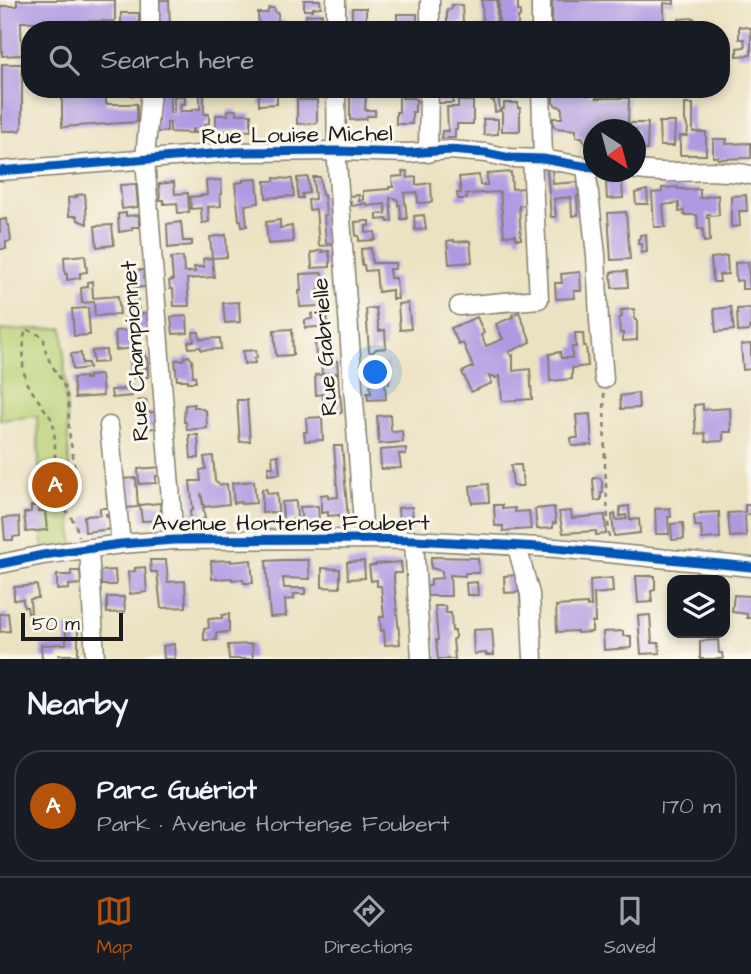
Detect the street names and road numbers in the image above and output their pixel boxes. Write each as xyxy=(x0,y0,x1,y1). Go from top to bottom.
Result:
street label: Rue Louise Michel xyxy=(201,117,393,153)
street label: Rue Championnet xyxy=(113,259,157,442)
street label: Rue Gabrielle xyxy=(304,277,346,417)
street label: Avenue Hortense Foubert xyxy=(152,507,431,539)

